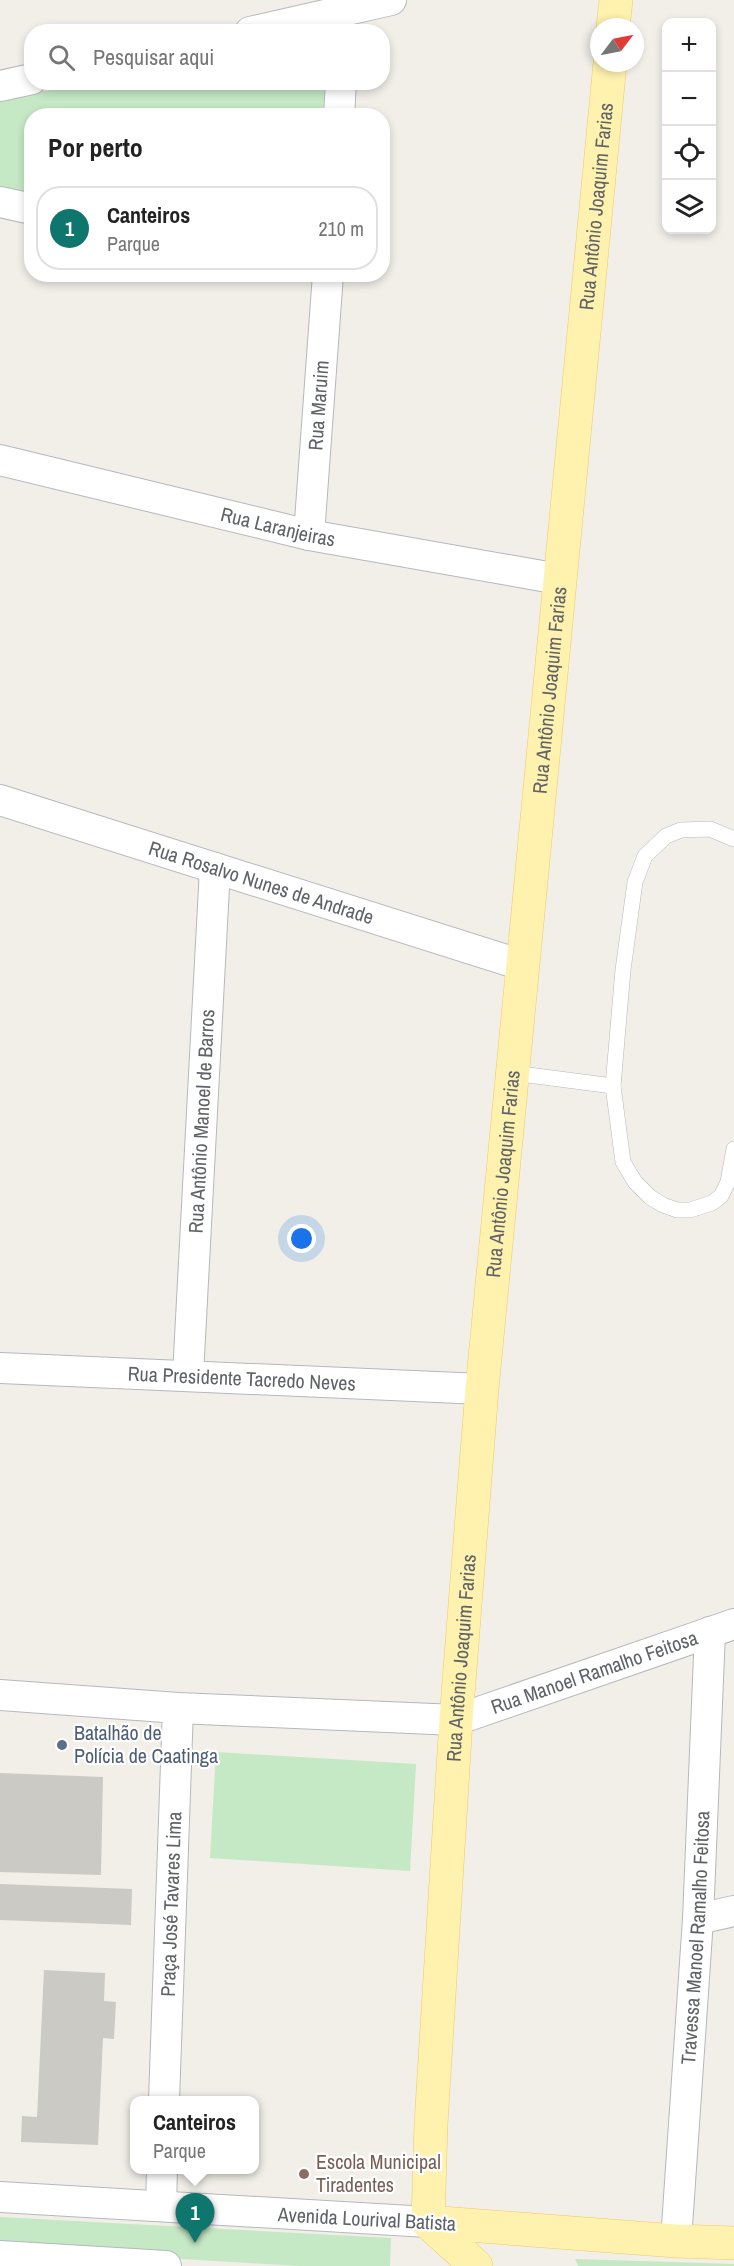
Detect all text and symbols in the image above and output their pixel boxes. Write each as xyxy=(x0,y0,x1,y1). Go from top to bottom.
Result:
north arrow xyxy=(590,18,644,72)
map controls xyxy=(662,18,716,234)
button: + xyxy=(662,18,716,72)
search box xyxy=(24,24,390,90)
icon: search xyxy=(45,41,78,74)
text: Pesquisar aqui xyxy=(93,42,214,72)
button: − xyxy=(662,72,716,126)
street label: Rua Antônio Joaquim Farias xyxy=(572,102,619,311)
button: locate xyxy=(662,126,716,180)
text: Por perto xyxy=(48,130,143,165)
button: layers xyxy=(662,180,716,234)
text: Canteiros xyxy=(107,200,190,230)
text: 1 xyxy=(65,215,74,242)
text: 210 m xyxy=(318,215,364,242)
text: Parque xyxy=(107,230,160,257)
street label: Rua Maruim xyxy=(301,359,335,451)
street label: Rua Laranjeiras xyxy=(218,500,337,552)
street label: Rua Antônio Joaquim Farias xyxy=(526,585,572,795)
street label: Rua Rosalvo Nunes de Andrade xyxy=(146,834,377,930)
street label: Rua Antônio Manoel de Barros xyxy=(182,1009,220,1234)
street label: Rua Antônio Joaquim Farias xyxy=(479,1069,526,1279)
your location xyxy=(287,1224,316,1253)
street label: Rua Presidente Tacredo Neves xyxy=(127,1360,356,1396)
street label: Rua Antônio Joaquim Farias xyxy=(439,1553,482,1763)
street label: Rua Manoel Ramalho Feitosa xyxy=(487,1624,701,1720)
place label: Batalhão de Polícia de Caatinga xyxy=(74,1719,218,1769)
marker: Batalhão de Polícia de Caatinga xyxy=(55,1738,69,1752)
street label: Travessa Manoel Ramalho Feitosa xyxy=(674,1810,716,2065)
street label: Praça José Tavares Lima xyxy=(154,1811,187,1997)
popup xyxy=(130,2096,259,2174)
text: Canteiros xyxy=(153,2107,236,2137)
text: Parque xyxy=(153,2137,206,2164)
place label: Escola Municipal Tiradentes xyxy=(316,2148,441,2198)
marker: Escola Municipal Tiradentes xyxy=(297,2167,311,2181)
pin: 1 xyxy=(176,2194,214,2243)
street label: Avenida Lourival Batista xyxy=(276,2200,457,2237)

